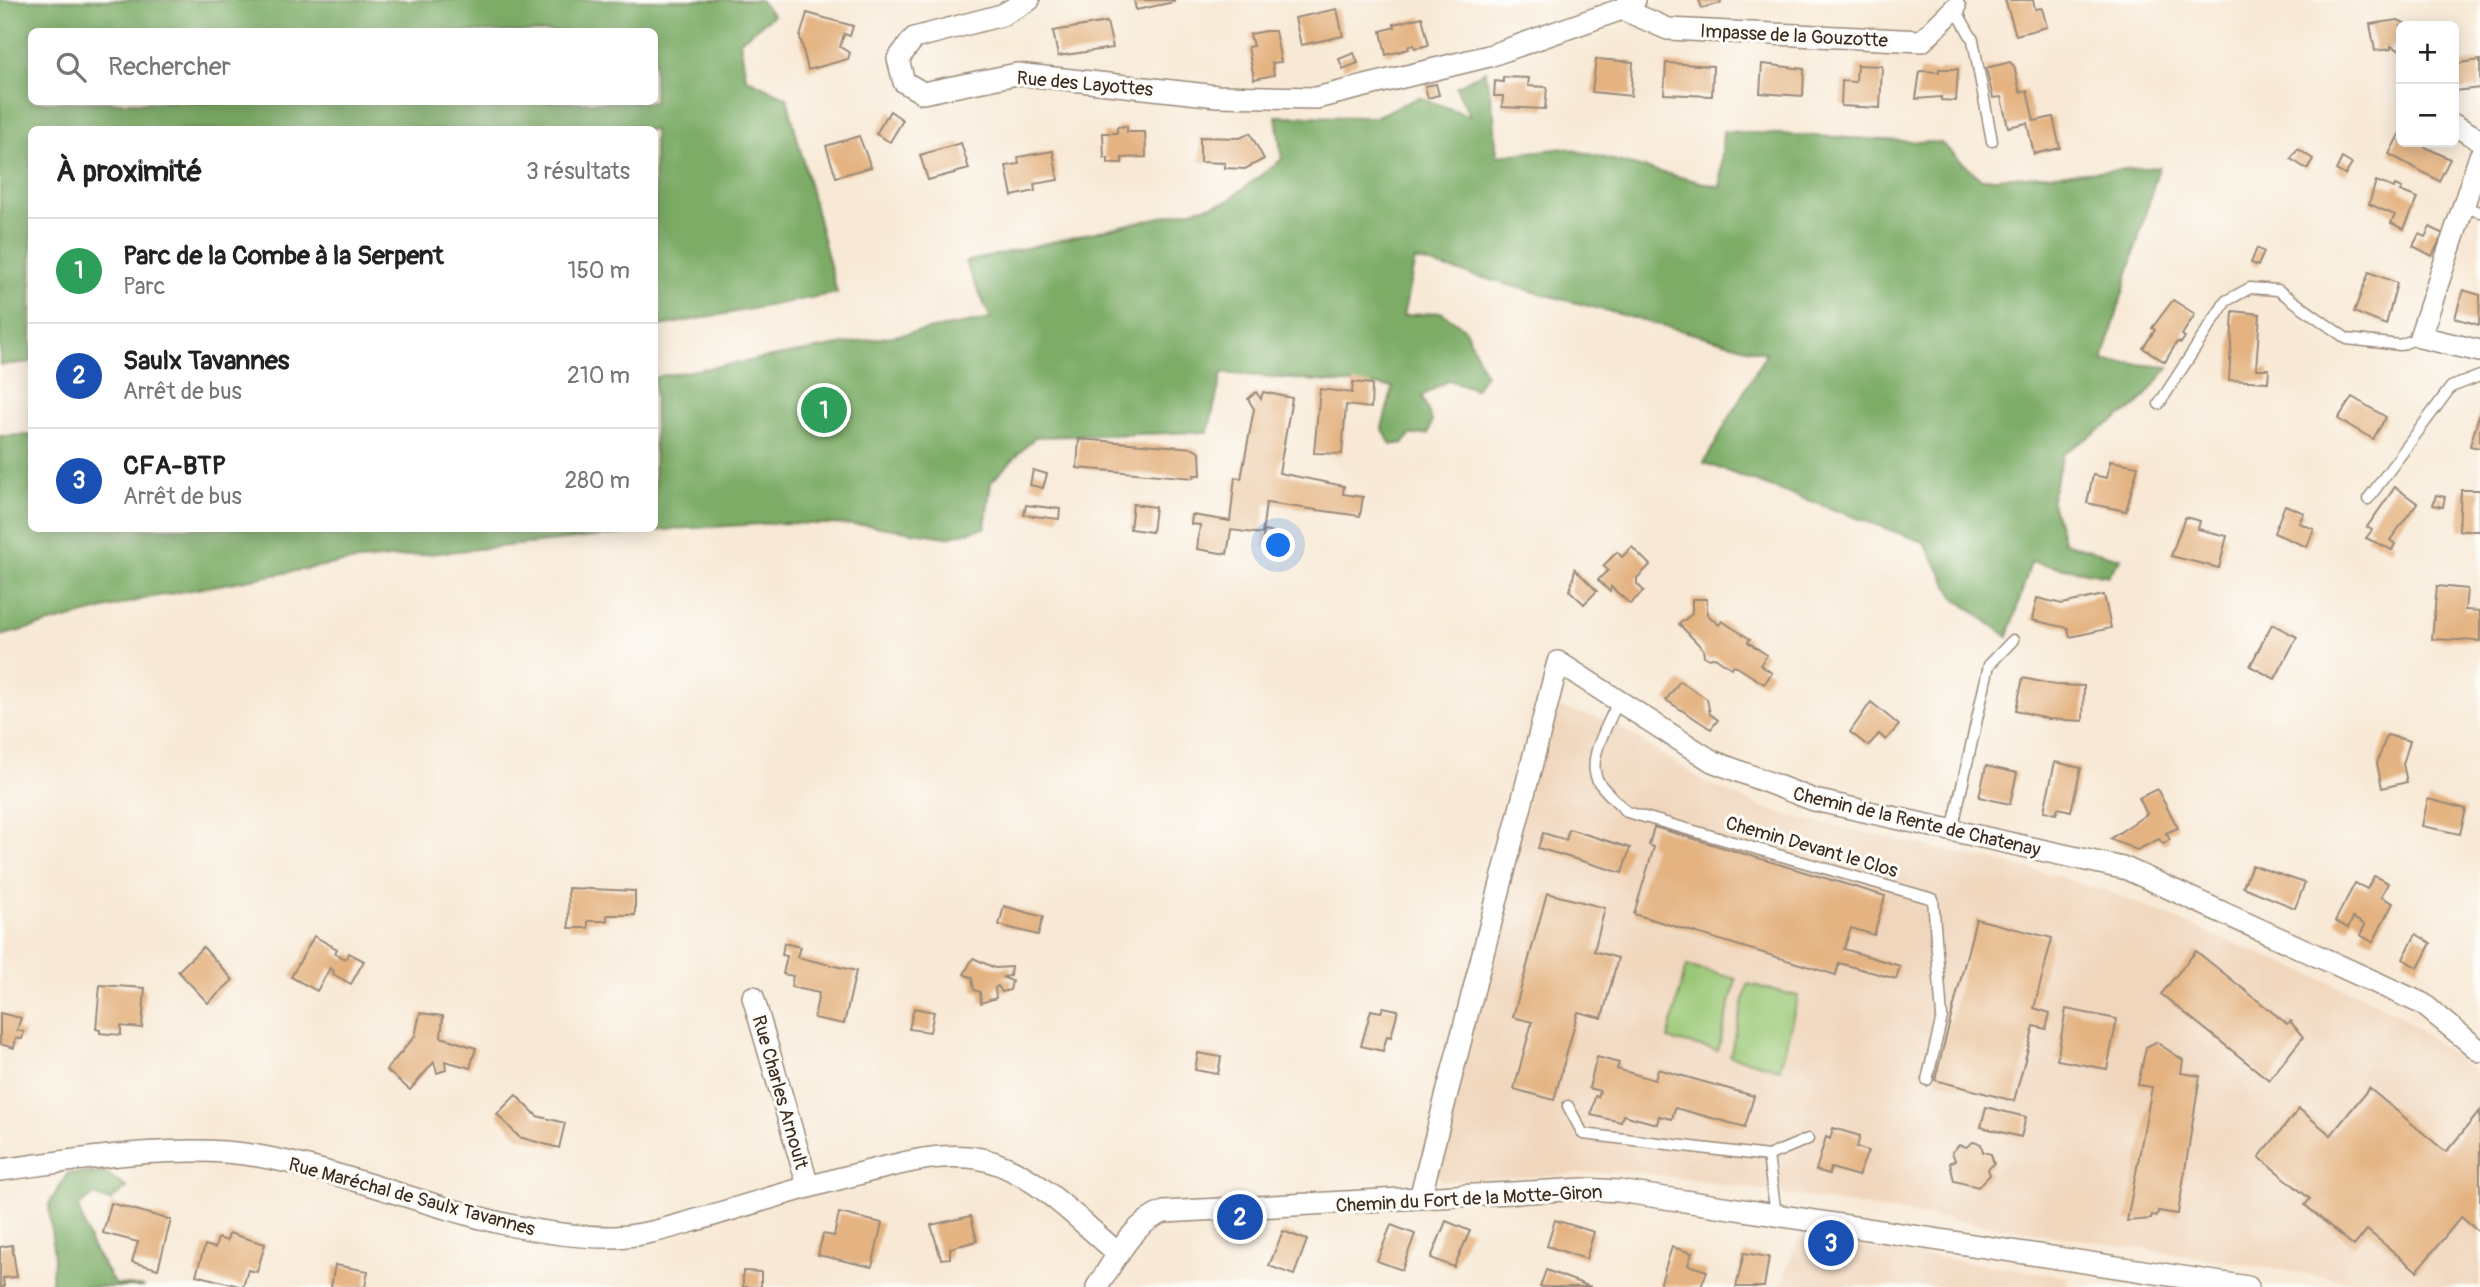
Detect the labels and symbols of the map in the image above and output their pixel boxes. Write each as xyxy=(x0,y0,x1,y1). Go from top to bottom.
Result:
street label: Impasse de la Gouzotte xyxy=(1699,19,1889,53)
street label: Rue des Layottes xyxy=(1016,66,1154,102)
pin: 1 xyxy=(801,384,847,436)
your location xyxy=(1261,528,1295,562)
street label: Chemin de la Rente de Chatenay xyxy=(1791,782,2043,862)
street label: Chemin Devant le Clos xyxy=(1723,811,1901,883)
street label: Rue Charles Arnoult xyxy=(747,1013,814,1172)
street label: Rue Maréchal de Saulx Tavannes xyxy=(286,1152,538,1242)
street label: Chemin du Fort de la Motte-Giron xyxy=(1335,1180,1603,1218)
pin: 2 xyxy=(1217,1191,1263,1243)
pin: 3 xyxy=(1808,1217,1854,1269)

